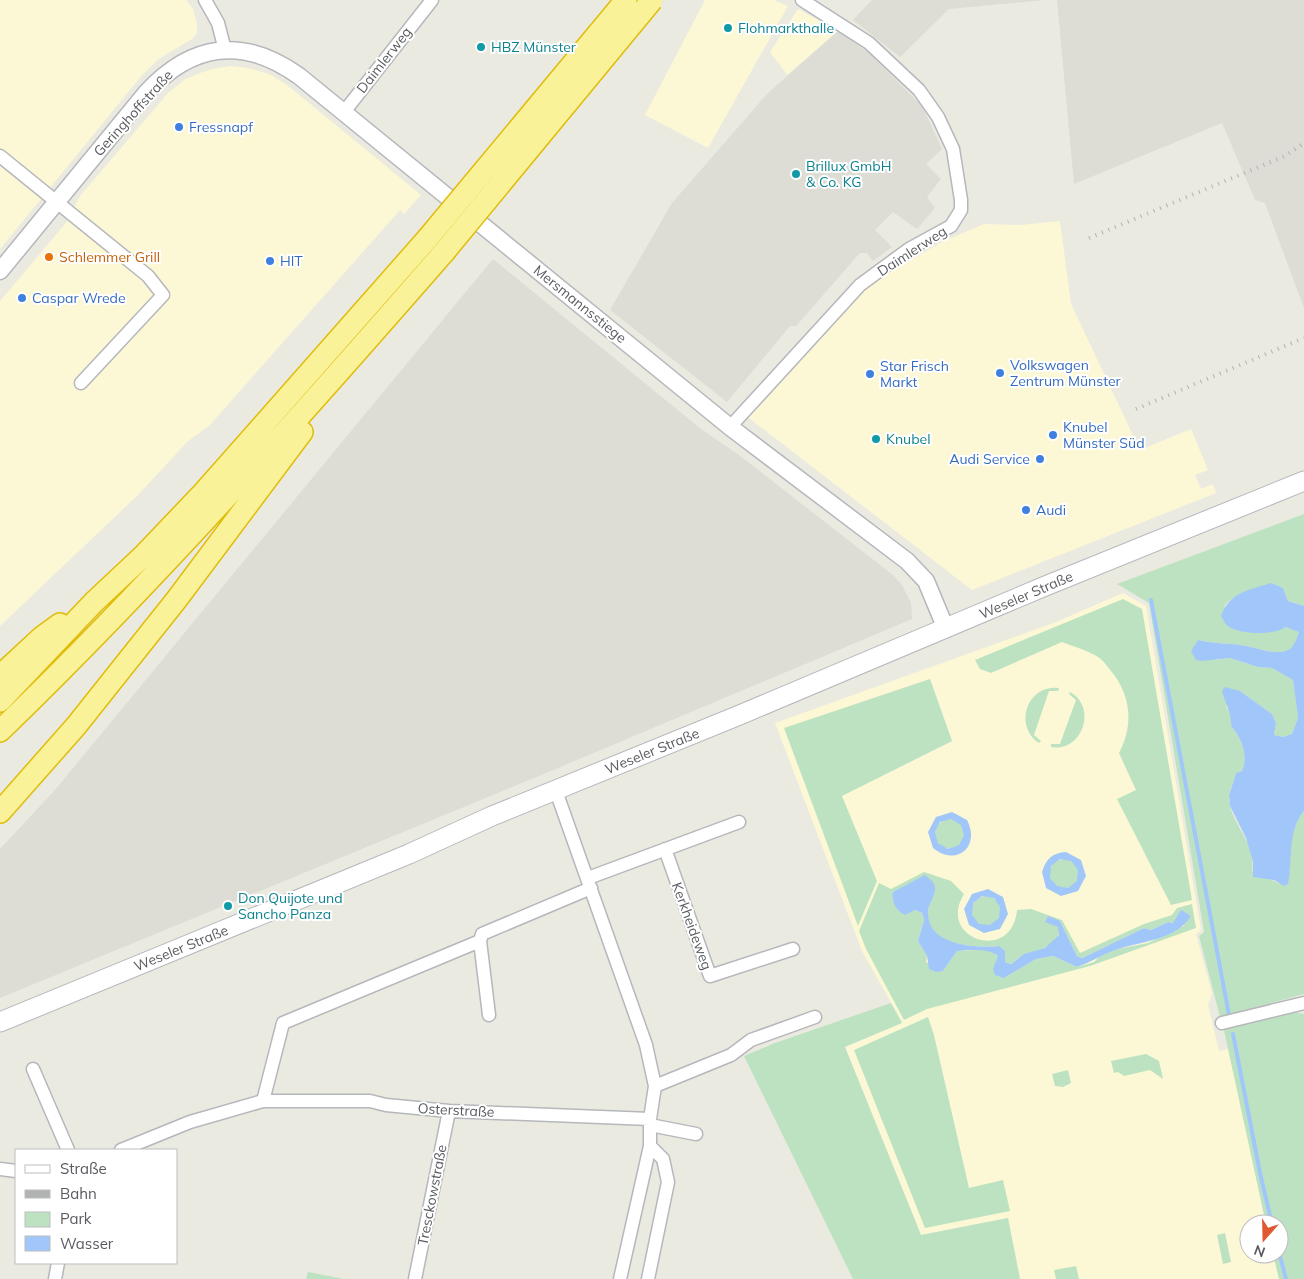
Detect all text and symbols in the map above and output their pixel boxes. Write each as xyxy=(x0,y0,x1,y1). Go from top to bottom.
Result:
place label: Flohmarkthalle xyxy=(738,19,834,37)
marker: Flohmarkthalle xyxy=(722,22,734,34)
street label: Daimlerweg xyxy=(353,23,415,97)
place label: HBZ Münster xyxy=(491,38,577,56)
marker: HBZ Münster xyxy=(475,41,487,53)
street label: Geringhoffstraße xyxy=(90,66,176,160)
place label: Fressnapf xyxy=(189,118,253,136)
marker: Fressnapf xyxy=(173,121,185,133)
place label: Brillux GmbH & Co. KG xyxy=(806,157,891,191)
marker: Brillux GmbH & Co. KG xyxy=(790,168,802,180)
street label: Daimlerweg xyxy=(874,222,950,280)
place label: Schlemmer Grill xyxy=(59,248,160,266)
marker: Schlemmer Grill xyxy=(43,251,55,263)
place label: HIT xyxy=(280,252,303,270)
marker: HIT xyxy=(264,255,276,267)
street label: Mersmannsstiege xyxy=(530,261,630,347)
place label: Caspar Wrede xyxy=(32,289,126,307)
marker: Caspar Wrede xyxy=(16,292,28,304)
place label: Volkswagen Zentrum Münster xyxy=(1010,356,1122,390)
place label: Star Frisch Markt xyxy=(880,357,949,391)
marker: Volkswagen Zentrum Münster xyxy=(994,367,1006,379)
marker: Star Frisch Markt xyxy=(864,368,876,380)
place label: Knubel Münster Süd xyxy=(1063,418,1145,452)
marker: Knubel Münster Süd xyxy=(1047,429,1059,441)
place label: Knubel xyxy=(886,430,931,448)
marker: Knubel xyxy=(870,433,882,445)
place label: Audi Service xyxy=(949,450,1030,468)
marker: Audi Service xyxy=(1034,453,1046,465)
place label: Audi xyxy=(1036,501,1066,519)
marker: Audi xyxy=(1020,504,1032,516)
street label: Weseler Straße xyxy=(976,567,1076,623)
street label: Weseler Straße xyxy=(602,724,702,778)
street label: Kerkheideweg xyxy=(668,880,716,972)
place label: Don Quijote und Sancho Panza xyxy=(238,889,343,923)
marker: Don Quijote und Sancho Panza xyxy=(222,900,234,912)
street label: Weseler Straße xyxy=(131,921,231,975)
street label: Osterstraße xyxy=(417,1099,495,1121)
street label: Tresckowstraße xyxy=(413,1143,451,1247)
legend xyxy=(15,1149,178,1264)
text: Straße xyxy=(60,1159,107,1178)
text: Bahn xyxy=(60,1184,97,1203)
text: Park xyxy=(60,1209,92,1228)
north arrow xyxy=(1239,1214,1289,1264)
text: Wasser xyxy=(60,1234,114,1253)
text: N xyxy=(1252,1241,1268,1261)

